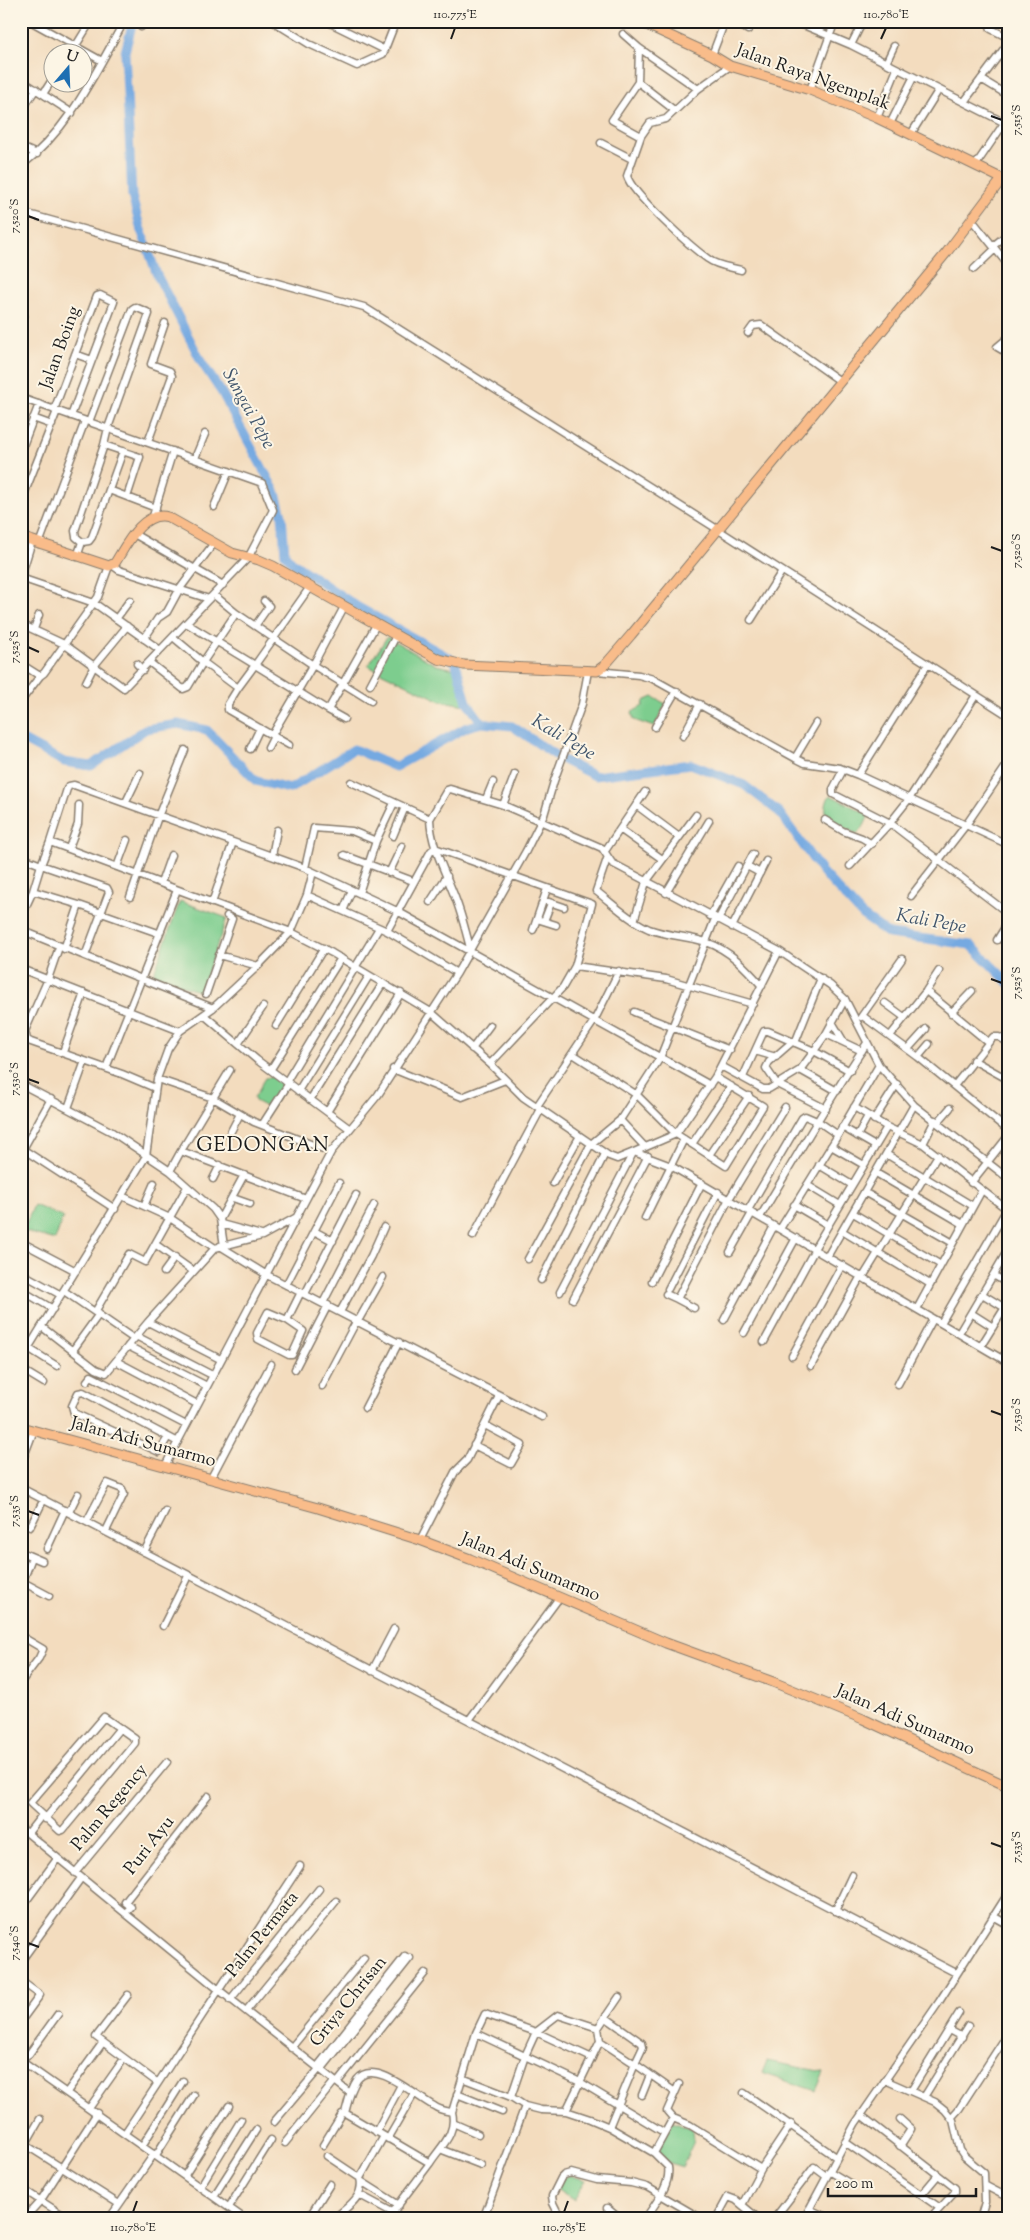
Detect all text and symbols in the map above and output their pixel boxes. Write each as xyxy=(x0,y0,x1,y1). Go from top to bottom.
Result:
text: 110.775°E xyxy=(433,6,478,24)
text: 110.780°E xyxy=(863,6,910,24)
street label: Jalan Raya Ngemplak xyxy=(731,38,894,118)
north arrow xyxy=(42,42,92,92)
text: U xyxy=(63,46,81,69)
text: 7.515°S xyxy=(1008,104,1026,136)
text: 7.520°S xyxy=(6,199,24,233)
street label: Jalan Boing xyxy=(34,303,88,394)
water label: Sungai Pepe xyxy=(215,364,281,455)
text: 7.520°S xyxy=(1008,534,1026,568)
text: 7.525°S xyxy=(6,631,24,663)
water label: Kali Pepe xyxy=(526,708,601,768)
water label: Kali Pepe xyxy=(894,903,968,941)
text: 7.525°S xyxy=(1008,967,1026,999)
text: 7.530°S xyxy=(6,1062,24,1096)
district label: GEDONGAN xyxy=(196,1132,330,1161)
text: 7.530°S xyxy=(1008,1398,1026,1432)
street label: Jalan Adi Sumarmo xyxy=(66,1411,219,1475)
text: 7.535°S xyxy=(6,1495,24,1527)
street label: Jalan Adi Sumarmo xyxy=(455,1526,604,1609)
street label: Jalan Adi Sumarmo xyxy=(831,1678,979,1763)
street label: Palm Regency xyxy=(66,1759,154,1857)
street label: Puri Ayu xyxy=(119,1811,181,1881)
text: 7.535°S xyxy=(1008,1831,1026,1863)
street label: Palm Permata xyxy=(220,1886,306,1984)
text: 7.540°S xyxy=(6,1926,24,1960)
street label: Griya Chrisan xyxy=(304,1951,394,2053)
scale bar xyxy=(828,2165,975,2197)
text: 200 m xyxy=(835,2174,874,2195)
text: 110.780°E xyxy=(110,2219,157,2237)
text: 110.785°E xyxy=(542,2219,587,2237)

